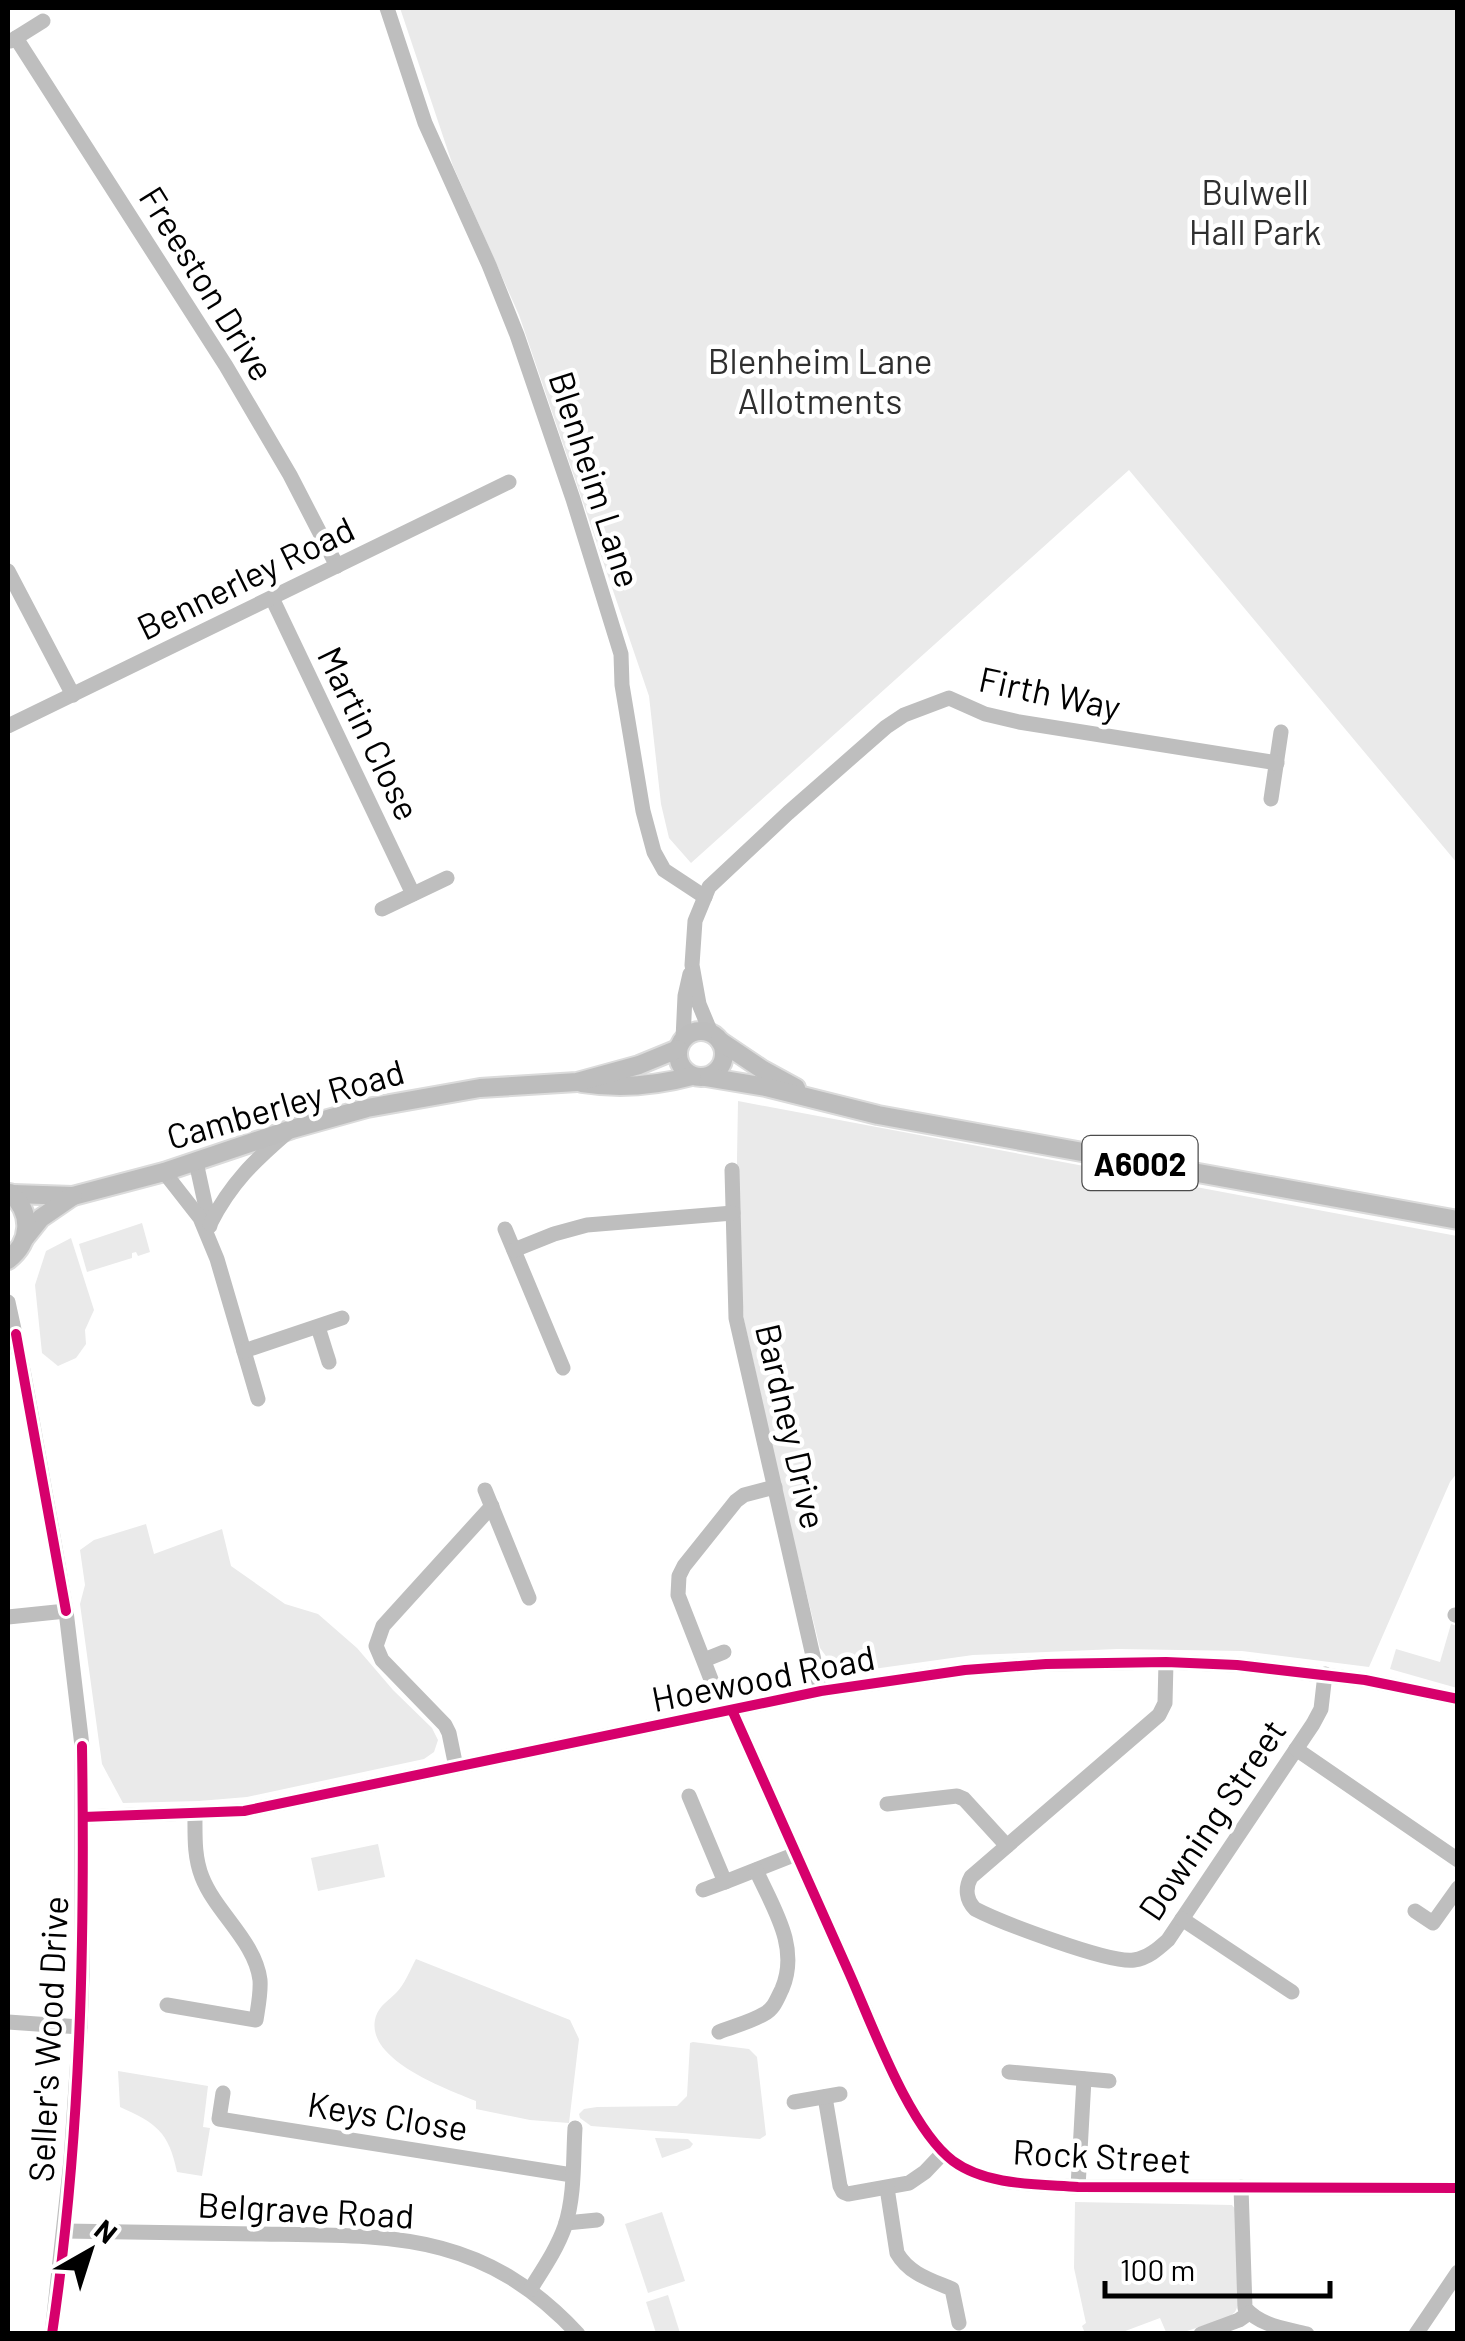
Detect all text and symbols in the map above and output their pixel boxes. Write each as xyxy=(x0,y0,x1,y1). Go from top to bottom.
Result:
park label: Bulwell Hall Park xyxy=(1189,170,1321,252)
street label: Freeston Drive xyxy=(132,178,284,388)
park label: Blenheim Lane Allotments xyxy=(708,339,932,421)
street label: Blenheim Lane xyxy=(541,366,651,592)
street label: Bennerley Road xyxy=(130,506,360,648)
street label: Martin Close xyxy=(310,640,430,826)
street label: Firth Way xyxy=(975,657,1125,727)
street label: Camberley Road xyxy=(162,1049,408,1157)
road number: A6002 xyxy=(1082,1136,1198,1190)
street label: Bardney Drive xyxy=(748,1319,836,1533)
street label: Hoewood Road xyxy=(648,1635,878,1719)
street label: Downing Street xyxy=(1128,1711,1294,1927)
street label: Seller's Wood Drive xyxy=(19,1895,75,2183)
street label: Keys Close xyxy=(305,2082,471,2148)
street label: Rock Street xyxy=(1012,2129,1192,2181)
street label: Belgrave Road xyxy=(197,2182,415,2236)
north arrow xyxy=(40,2201,140,2301)
text: N xyxy=(88,2212,124,2250)
scale bar xyxy=(1105,2236,1330,2298)
text: 100 m xyxy=(1120,2251,1195,2287)

